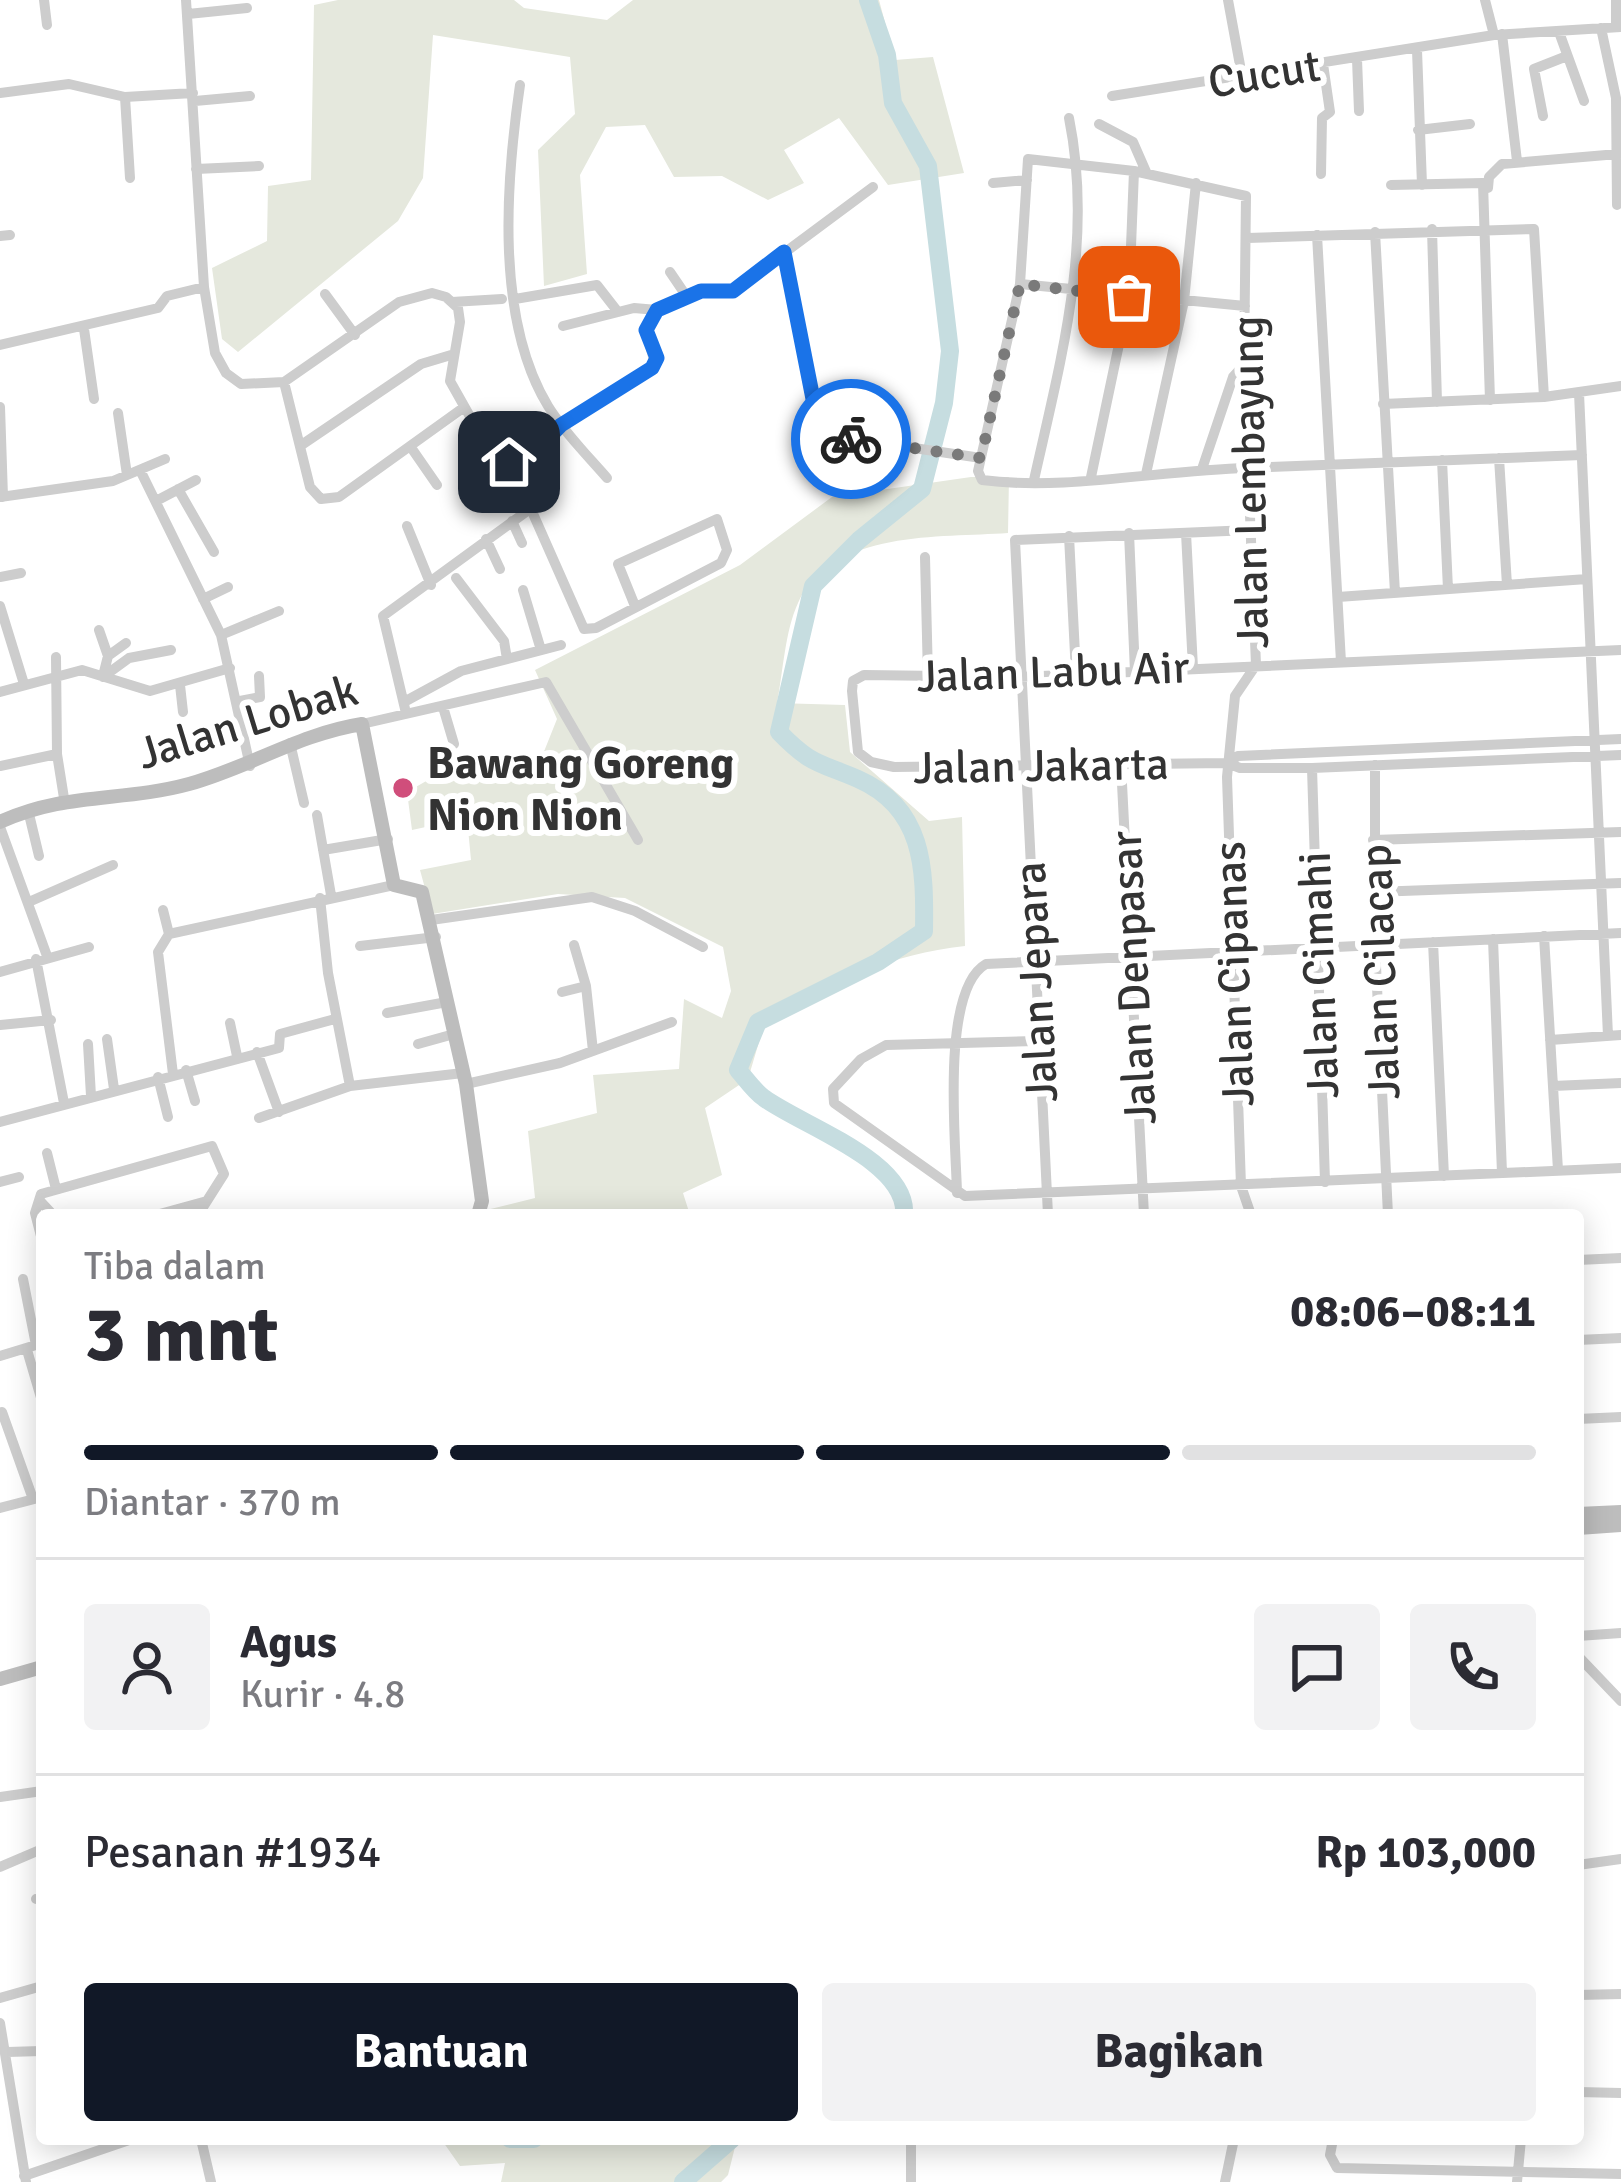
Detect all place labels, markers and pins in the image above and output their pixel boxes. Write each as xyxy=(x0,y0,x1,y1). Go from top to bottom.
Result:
pin xyxy=(1078,246,1180,348)
pin xyxy=(458,411,560,513)
place label: Bawang Goreng Nion Nion xyxy=(427,736,734,843)
marker: Bawang Goreng Nion Nion xyxy=(390,775,416,801)

